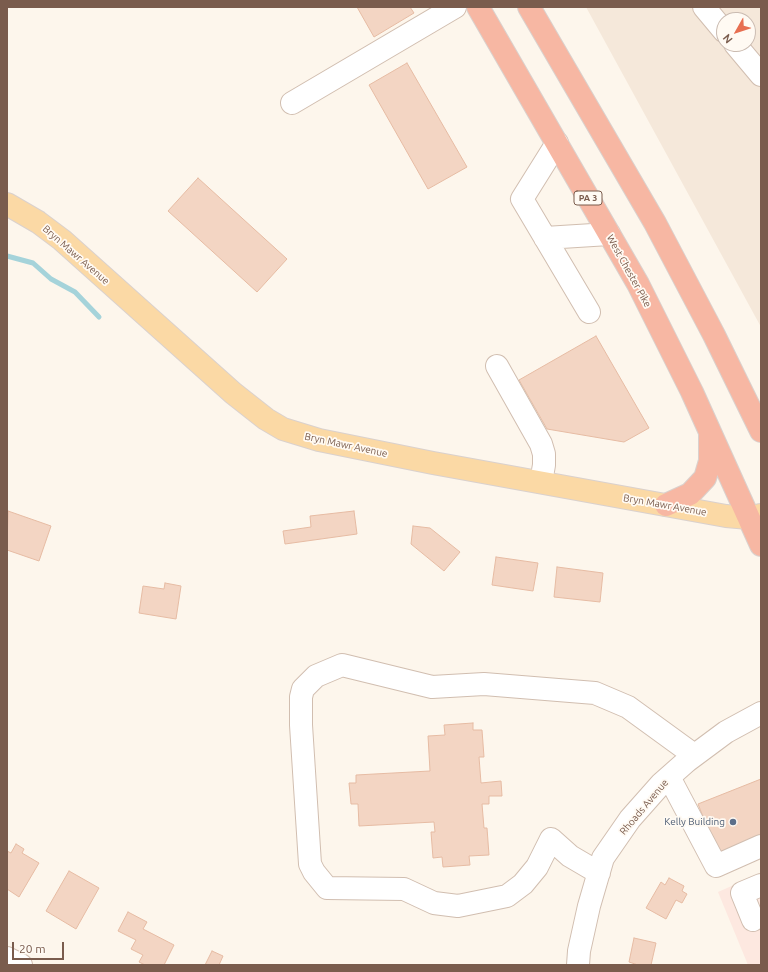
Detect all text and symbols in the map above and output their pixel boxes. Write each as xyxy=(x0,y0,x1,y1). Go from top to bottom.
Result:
north arrow xyxy=(716,12,756,52)
text: N xyxy=(720,32,735,46)
road number: PA 3 xyxy=(574,191,602,205)
street label: Bryn Mawr Avenue xyxy=(40,223,112,287)
street label: West Chester Pike xyxy=(604,233,654,309)
street label: Bryn Mawr Avenue xyxy=(303,430,389,460)
street label: Bryn Mawr Avenue xyxy=(622,492,708,518)
street label: Rhoads Avenue xyxy=(617,777,671,837)
place label: Kelly Building xyxy=(664,816,725,828)
marker: Kelly Building xyxy=(728,817,738,827)
scale bar xyxy=(14,934,66,960)
text: 20 m xyxy=(19,942,46,955)

